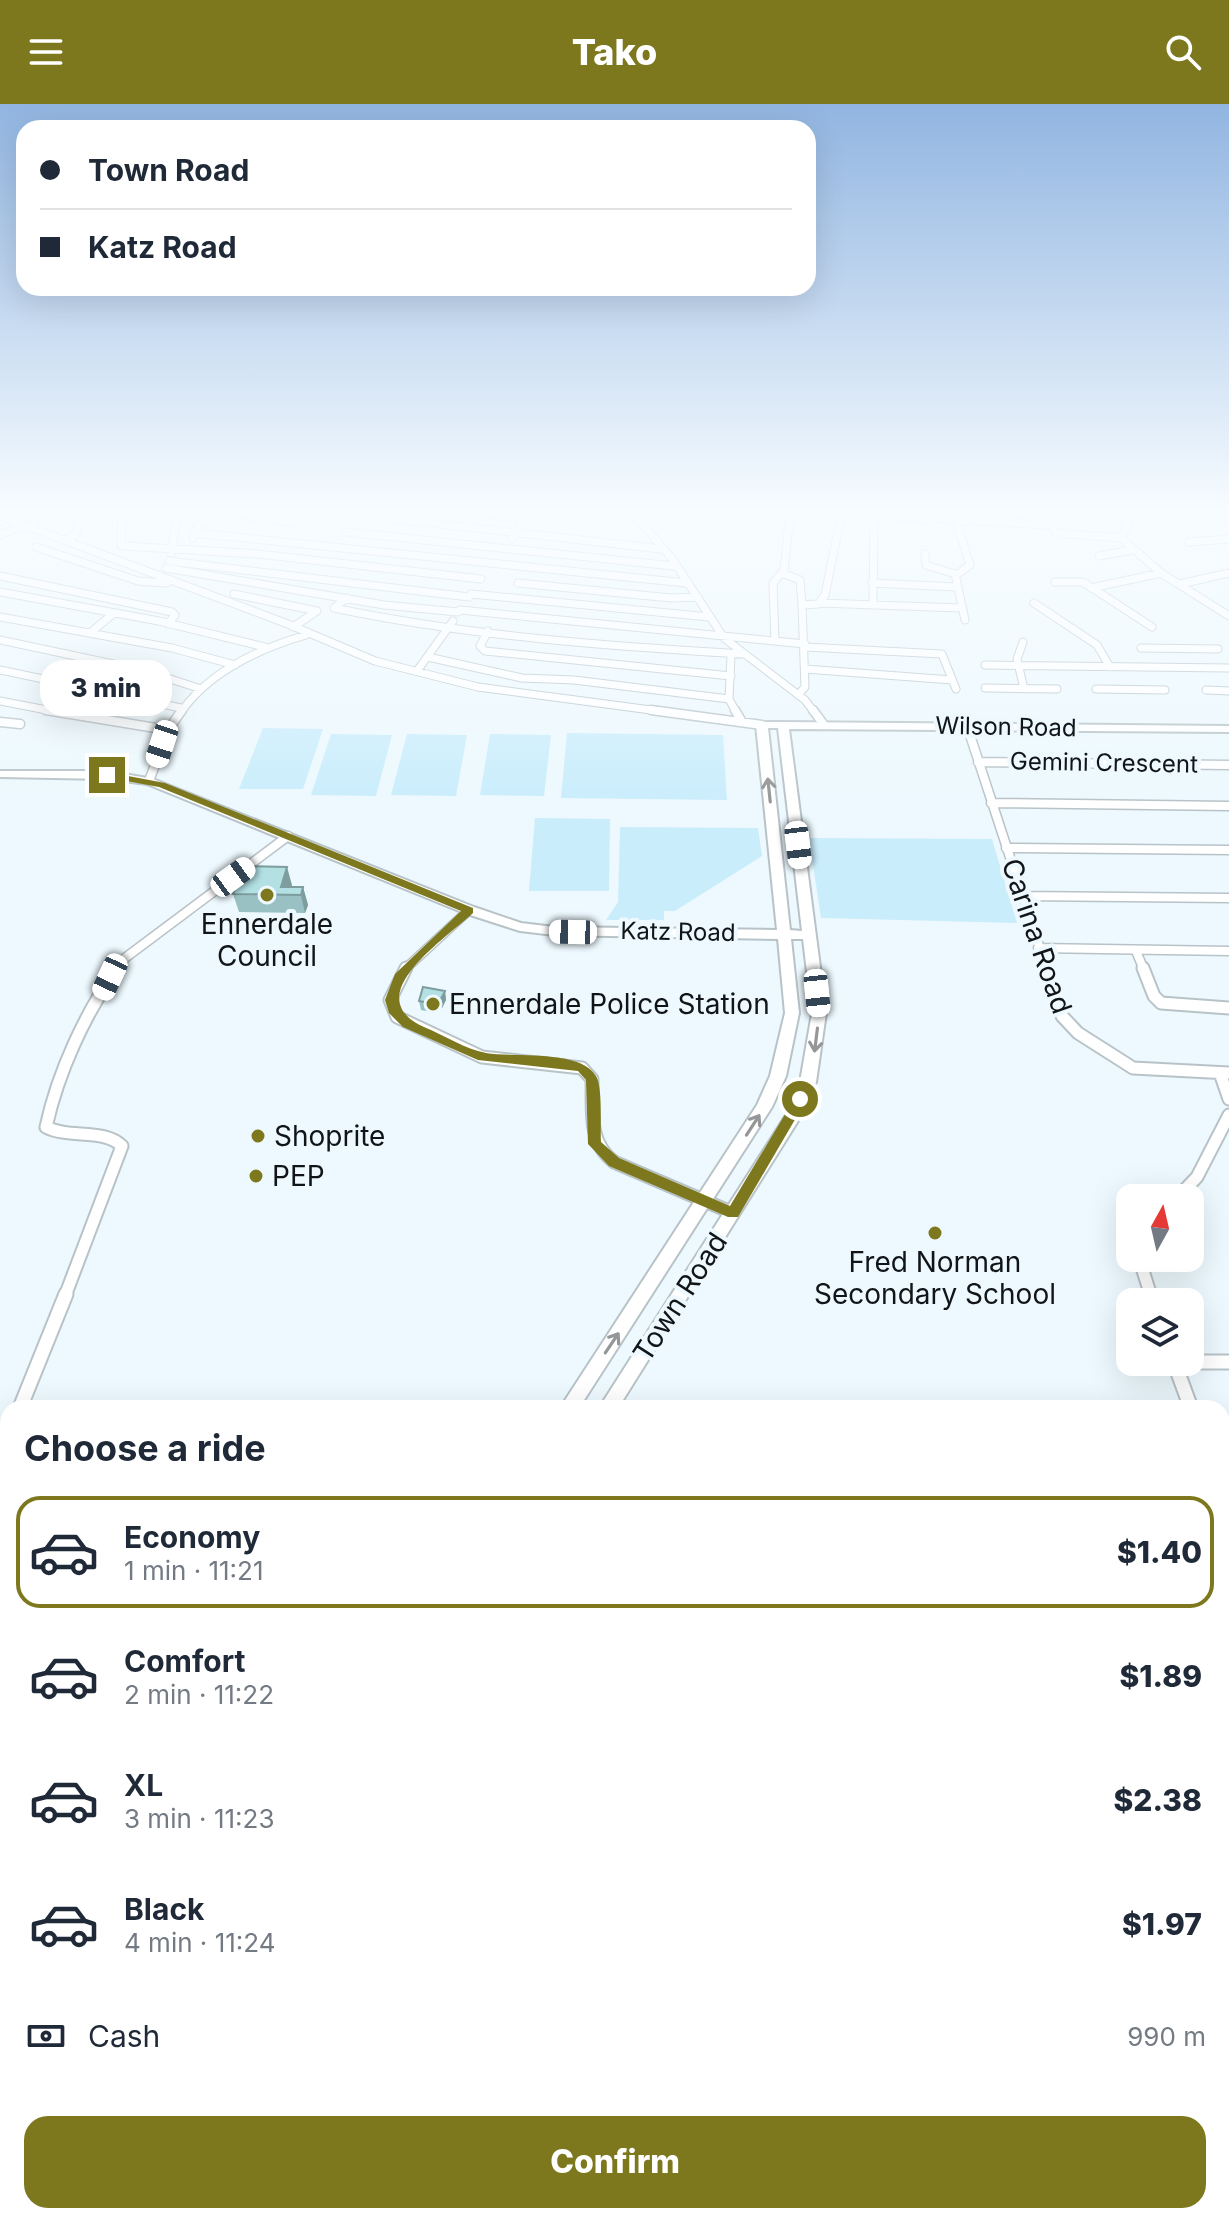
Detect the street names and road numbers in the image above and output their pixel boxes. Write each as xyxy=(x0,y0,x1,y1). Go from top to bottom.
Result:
street label: Wilson Road xyxy=(935,711,1077,742)
street label: Gemini Crescent xyxy=(1010,746,1198,779)
street label: Carina Road xyxy=(995,854,1079,1018)
street label: Katz Road xyxy=(620,916,736,947)
street label: Town Road xyxy=(626,1226,734,1368)

